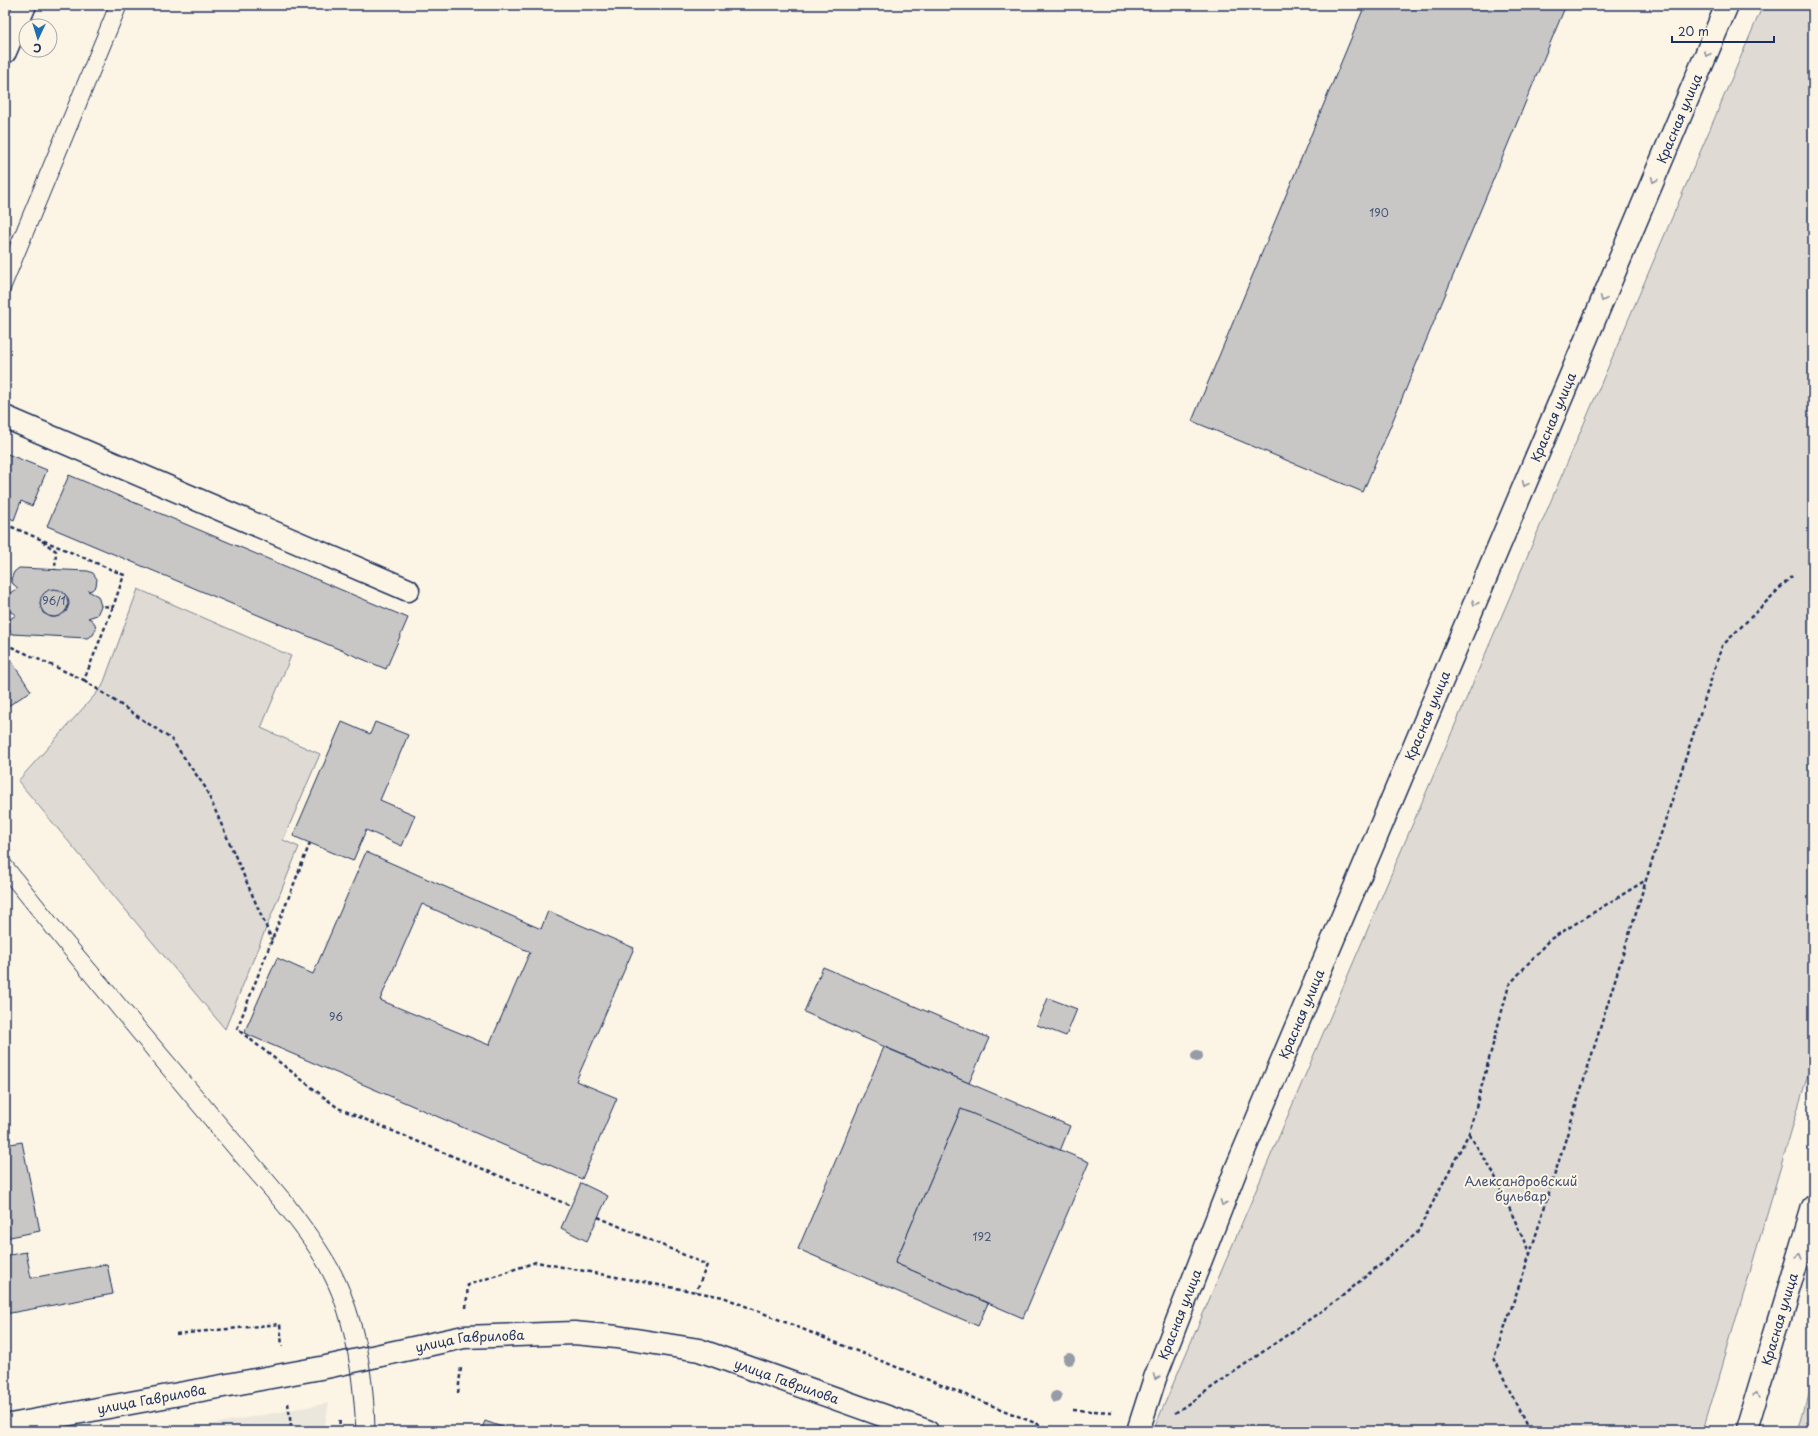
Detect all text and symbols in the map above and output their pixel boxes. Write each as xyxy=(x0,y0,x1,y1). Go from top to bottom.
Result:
north arrow xyxy=(18,18,58,58)
scale bar xyxy=(1672,18,1774,44)
text: 20 m xyxy=(1678,22,1709,40)
text: С xyxy=(33,40,42,57)
one-way arrow xyxy=(1704,49,1712,57)
street label: Красная улица xyxy=(1651,70,1706,166)
one-way arrow xyxy=(1651,175,1659,183)
house number: 190 xyxy=(1369,204,1389,221)
one-way arrow xyxy=(1600,295,1608,303)
street label: Красная улица xyxy=(1525,368,1580,465)
one-way arrow xyxy=(1522,480,1530,487)
house number: 96/1 xyxy=(42,592,66,609)
one-way arrow xyxy=(1471,600,1479,607)
street label: Красная улица xyxy=(1400,667,1455,763)
street label: Красная улица xyxy=(1274,965,1329,1062)
house number: 96 xyxy=(329,1008,343,1025)
park label: Александровский бульвар xyxy=(1464,1171,1578,1205)
one-way arrow xyxy=(1219,1199,1227,1206)
house number: 192 xyxy=(973,1228,992,1245)
one-way arrow xyxy=(1794,1252,1803,1259)
street label: Красная улица xyxy=(1153,1265,1206,1362)
street label: Красная улица xyxy=(1756,1269,1802,1367)
street label: улица Гаврилова xyxy=(413,1325,526,1356)
street label: улица Гаврилова xyxy=(732,1353,843,1408)
one-way arrow xyxy=(1153,1373,1161,1380)
street label: улица Гаврилова xyxy=(96,1379,208,1418)
one-way arrow xyxy=(1752,1390,1761,1397)

